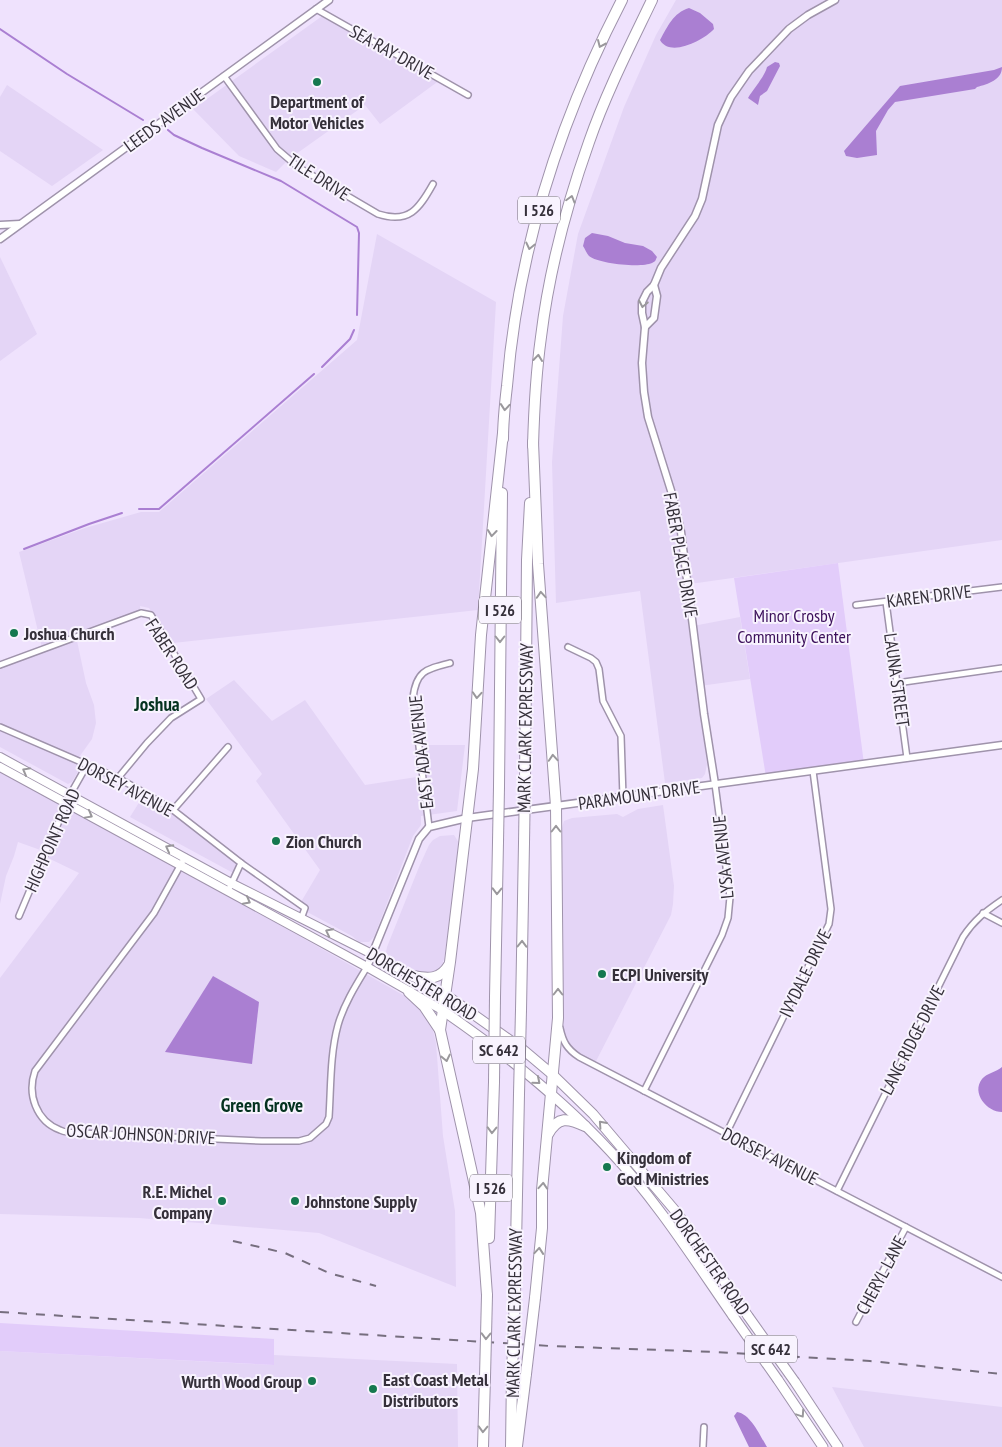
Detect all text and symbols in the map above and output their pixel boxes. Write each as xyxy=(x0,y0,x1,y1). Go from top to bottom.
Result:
street label: SEA RAY DRIVE xyxy=(346,19,438,85)
one-way arrow xyxy=(596,39,607,48)
marker: Department of Motor Vehicles xyxy=(311,76,323,88)
street label: LEEDS AVENUE xyxy=(119,83,209,157)
place label: Department of Motor Vehicles xyxy=(270,90,365,134)
street label: TILE DRIVE xyxy=(284,148,354,206)
road number: I 526 xyxy=(518,196,560,224)
one-way arrow xyxy=(566,196,576,204)
one-way arrow xyxy=(525,242,536,251)
one-way arrow xyxy=(639,300,649,309)
one-way arrow xyxy=(532,354,543,362)
one-way arrow xyxy=(500,403,511,411)
street label: FABER PLACE DRIVE xyxy=(659,491,703,619)
one-way arrow xyxy=(487,530,498,538)
street label: KAREN DRIVE xyxy=(885,579,973,613)
one-way arrow xyxy=(536,591,547,599)
road number: I 526 xyxy=(479,596,521,624)
park label: Minor Crosby Community Center xyxy=(737,604,851,648)
street label: FABER ROAD xyxy=(141,614,203,694)
place label: Joshua Church xyxy=(23,622,115,645)
marker: Joshua Church xyxy=(8,627,20,639)
street label: LAUNA STREET xyxy=(879,631,915,729)
one-way arrow xyxy=(495,636,505,643)
street label: MARK CLARK EXPRESSWAY xyxy=(512,642,538,813)
one-way arrow xyxy=(472,691,483,699)
district label: Joshua xyxy=(133,692,180,716)
street label: EAST ADA AVENUE xyxy=(404,694,438,810)
street label: DORSEY AVENUE xyxy=(74,752,178,822)
one-way arrow xyxy=(548,753,559,761)
one-way arrow xyxy=(22,767,31,777)
street label: PARAMOUNT DRIVE xyxy=(577,775,701,815)
street label: HIGHPOINT ROAD xyxy=(19,785,85,895)
one-way arrow xyxy=(84,809,93,819)
street label: LYSA AVENUE xyxy=(707,814,739,900)
one-way arrow xyxy=(551,825,562,833)
place label: Zion Church xyxy=(286,830,362,853)
marker: Zion Church xyxy=(270,835,282,847)
one-way arrow xyxy=(165,844,174,854)
one-way arrow xyxy=(492,888,502,895)
one-way arrow xyxy=(242,895,251,905)
street label: IVYDALE DRIVE xyxy=(774,925,836,1021)
one-way arrow xyxy=(325,928,334,938)
one-way arrow xyxy=(517,940,528,948)
street label: DORCHESTER ROAD xyxy=(363,942,481,1026)
place label: ECPI University xyxy=(612,963,709,986)
marker: ECPI University xyxy=(596,968,608,980)
street label: LANG RIDGE DRIVE xyxy=(875,982,949,1098)
one-way arrow xyxy=(553,988,563,996)
road number: SC 642 xyxy=(473,1036,525,1064)
one-way arrow xyxy=(440,1053,451,1062)
one-way arrow xyxy=(531,1076,540,1084)
district label: Green Grove xyxy=(221,1093,303,1117)
street label: OSCAR JOHNSON DRIVE xyxy=(66,1119,216,1149)
one-way arrow xyxy=(599,1120,608,1129)
street label: DORSEY AVENUE xyxy=(718,1122,822,1190)
one-way arrow xyxy=(487,1126,498,1134)
place label: Kingdom of God Ministries xyxy=(617,1146,709,1190)
marker: Kingdom of God Ministries xyxy=(601,1161,613,1173)
road number: I 526 xyxy=(470,1174,512,1202)
place label: R.E. Michel Company xyxy=(143,1180,213,1224)
one-way arrow xyxy=(537,1182,548,1190)
place label: Johnstone Supply xyxy=(304,1190,418,1213)
marker: R.E. Michel Company xyxy=(216,1195,228,1207)
marker: Johnstone Supply xyxy=(289,1195,301,1207)
street label: DORCHESTER ROAD xyxy=(665,1204,755,1320)
street label: MARK CLARK EXPRESSWAY xyxy=(501,1227,527,1398)
street label: CHERYL LANE xyxy=(851,1232,911,1318)
one-way arrow xyxy=(534,1247,545,1255)
one-way arrow xyxy=(481,1332,491,1340)
road number: SC 642 xyxy=(745,1336,797,1362)
place label: East Coast Metal Distributors xyxy=(383,1368,489,1412)
place label: Wurth Wood Group xyxy=(180,1370,302,1393)
marker: Wurth Wood Group xyxy=(306,1375,318,1387)
marker: East Coast Metal Distributors xyxy=(367,1383,379,1395)
one-way arrow xyxy=(795,1408,804,1417)
one-way arrow xyxy=(478,1426,489,1434)

